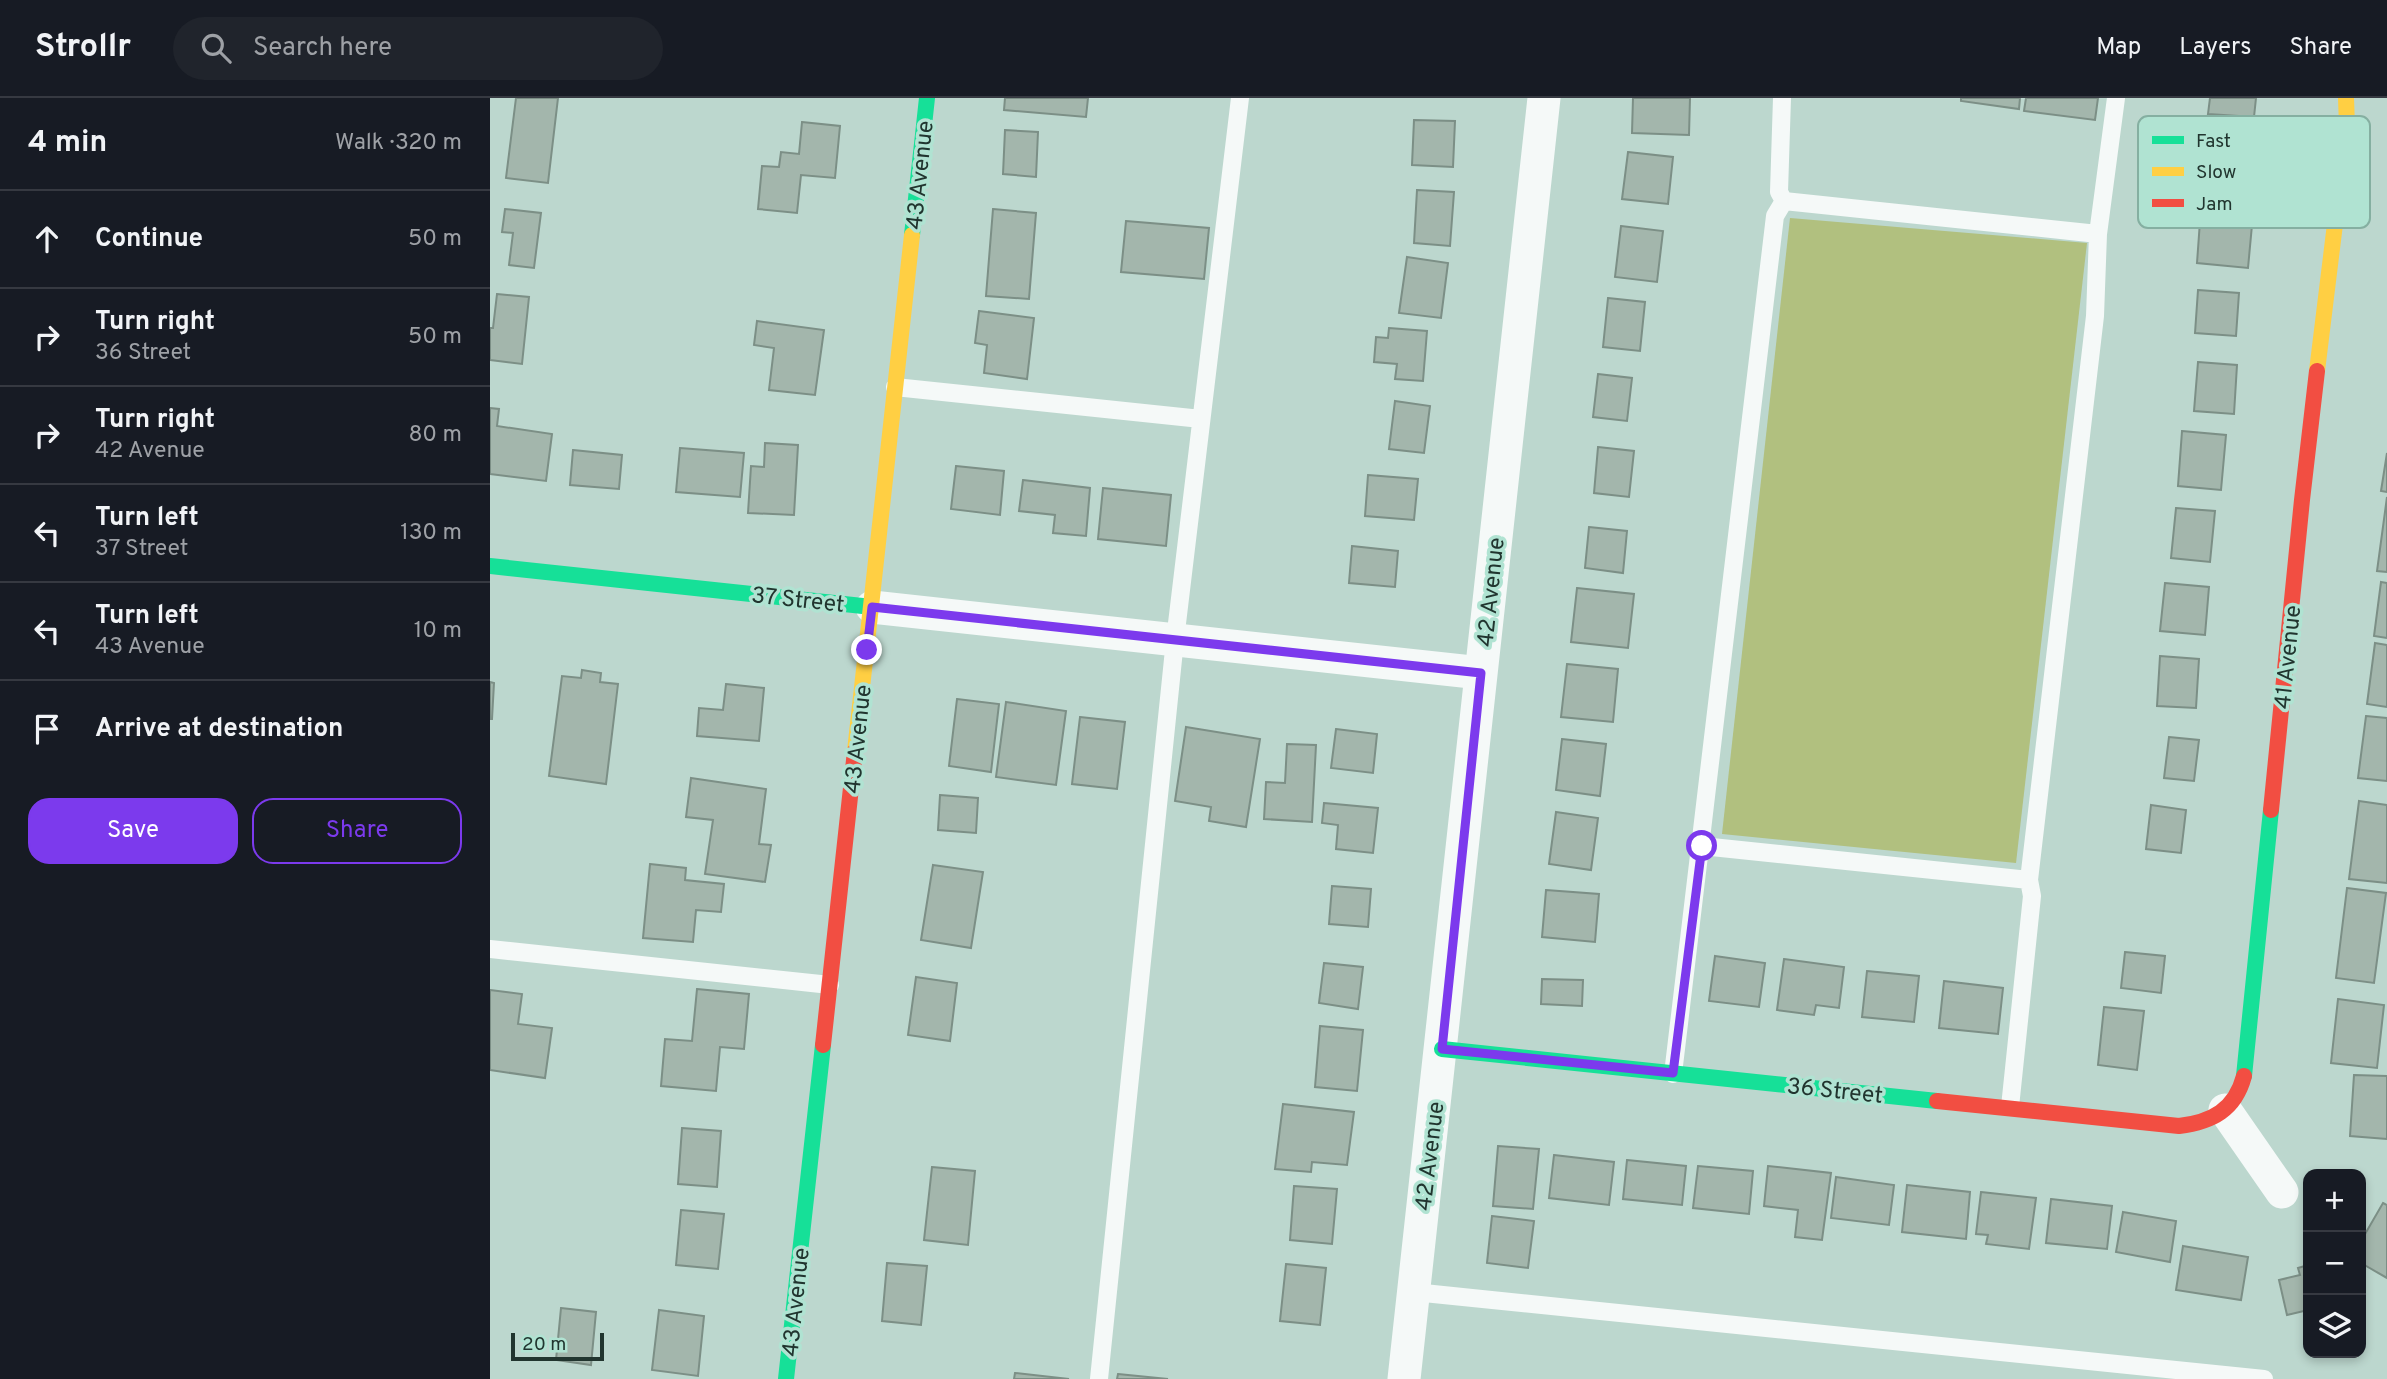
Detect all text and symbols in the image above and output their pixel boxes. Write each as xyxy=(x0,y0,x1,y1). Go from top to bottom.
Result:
search box xyxy=(173,17,663,80)
text: Strollr xyxy=(35,27,131,69)
icon: search xyxy=(197,29,235,67)
text: Search here xyxy=(253,32,392,65)
text: Map xyxy=(2096,33,2141,63)
text: Layers xyxy=(2179,33,2251,63)
text: Share xyxy=(2289,33,2352,63)
legend xyxy=(2138,116,2370,228)
street label: 43 Avenue xyxy=(901,119,942,231)
text: 4 min xyxy=(28,125,107,162)
text: Walk · 320 m xyxy=(335,129,462,158)
text: Fast xyxy=(2196,130,2231,154)
text: Slow xyxy=(2196,161,2236,185)
text: Jam xyxy=(2196,193,2233,217)
icon: ahead xyxy=(28,220,66,258)
text: Continue xyxy=(95,223,203,256)
text: 50 m xyxy=(408,225,462,254)
text: Turn right xyxy=(95,306,215,339)
icon: right xyxy=(28,318,66,356)
text: 50 m xyxy=(408,323,462,352)
text: 36 Street xyxy=(95,339,191,368)
text: Turn right xyxy=(95,404,215,437)
icon: right xyxy=(28,416,66,454)
text: 80 m xyxy=(409,421,462,450)
text: 42 Avenue xyxy=(95,437,205,466)
text: Turn left xyxy=(95,502,199,535)
icon: left xyxy=(28,514,66,552)
text: 130 m xyxy=(400,519,462,548)
text: 37 Street xyxy=(95,535,188,564)
street label: 42 Avenue xyxy=(1472,536,1513,648)
street label: 37 Street xyxy=(750,582,846,621)
text: Turn left xyxy=(95,600,199,633)
street label: 41 Avenue xyxy=(2270,604,2309,711)
icon: left xyxy=(28,612,66,650)
text: 10 m xyxy=(414,617,462,646)
text: 43 Avenue xyxy=(95,633,205,662)
route end xyxy=(851,634,882,665)
street label: 43 Avenue xyxy=(839,683,880,795)
icon: arrive xyxy=(28,710,66,748)
text: Arrive at destination xyxy=(95,713,343,746)
button: Save xyxy=(28,798,238,864)
button: Share xyxy=(252,798,462,864)
route start xyxy=(1686,830,1717,861)
street label: 36 Street xyxy=(1785,1073,1884,1112)
street label: 42 Avenue xyxy=(1410,1100,1453,1213)
map controls xyxy=(2303,1169,2366,1358)
button: + xyxy=(2303,1169,2366,1232)
button: − xyxy=(2303,1232,2366,1295)
street label: 43 Avenue xyxy=(777,1246,818,1358)
button: layers xyxy=(2303,1295,2366,1358)
scale bar xyxy=(511,1330,604,1362)
text: 20 m xyxy=(522,1333,566,1357)

